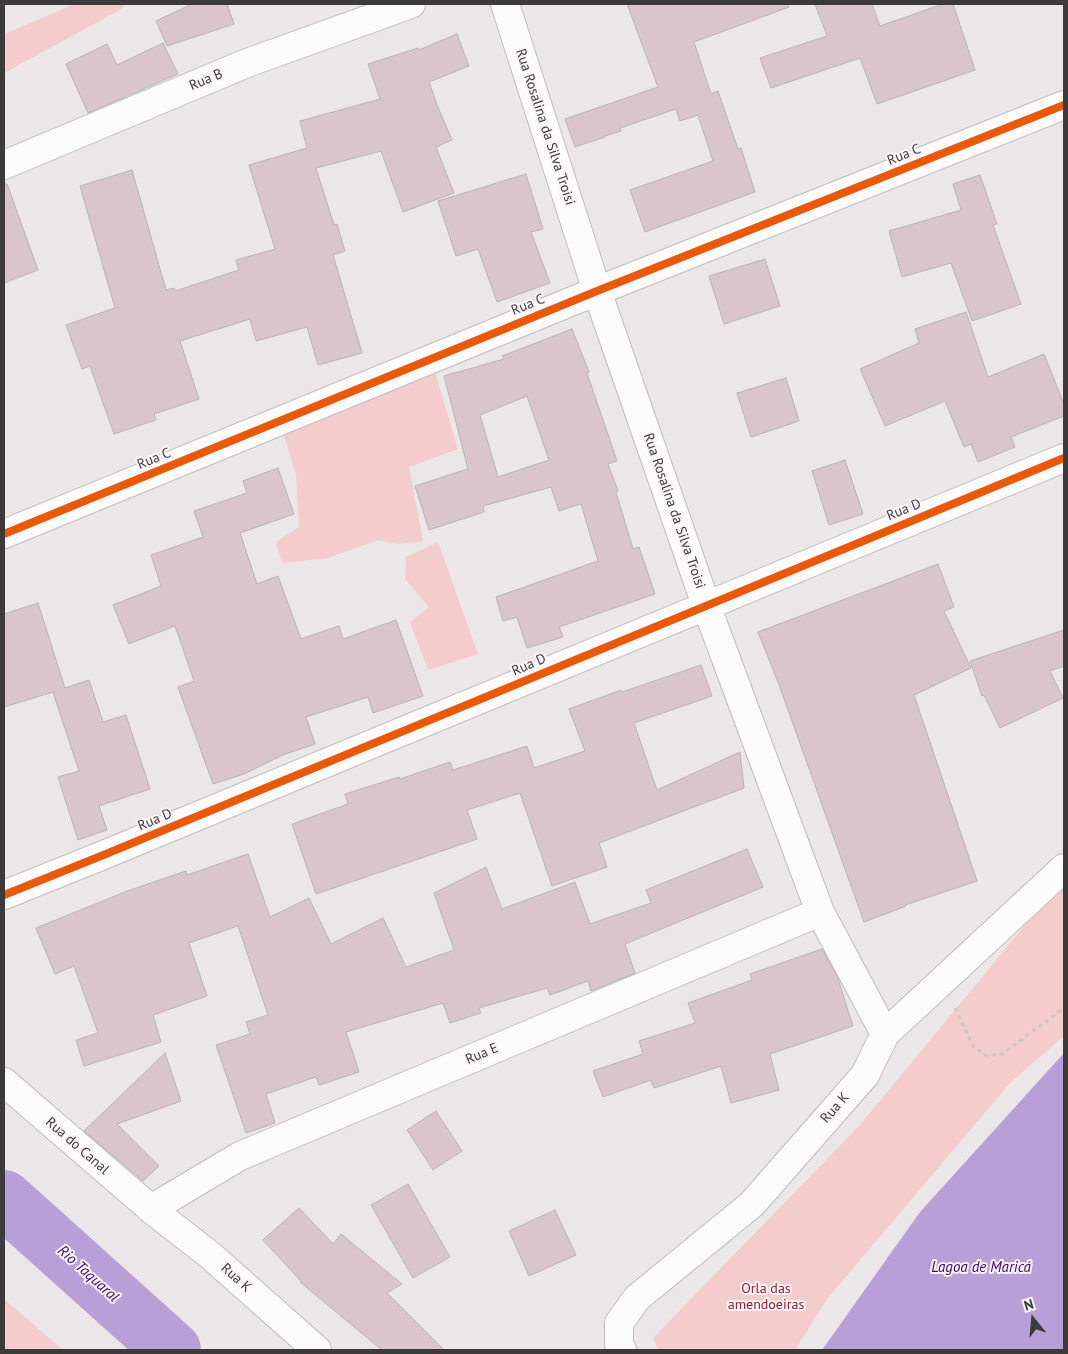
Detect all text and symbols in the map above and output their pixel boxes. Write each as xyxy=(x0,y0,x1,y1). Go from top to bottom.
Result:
street label: Rua Rosalina da Silva Troisi xyxy=(512,47,578,207)
street label: Rua B xyxy=(187,66,225,94)
street label: Rua C xyxy=(885,141,923,169)
street label: Rua C xyxy=(509,291,547,319)
street label: Rua Rosalina da Silva Troisi xyxy=(639,431,709,591)
street label: Rua C xyxy=(135,445,173,473)
street label: Rua D xyxy=(884,496,924,524)
street label: Rua D xyxy=(509,650,549,680)
street label: Rua D xyxy=(135,805,175,835)
street label: Rua E xyxy=(463,1040,501,1068)
street label: Rua K xyxy=(817,1089,853,1127)
street label: Rua do Canal xyxy=(42,1114,112,1178)
water label: Rio Taquaral xyxy=(54,1242,122,1306)
water label: Lagoa de Maricá xyxy=(931,1259,1031,1277)
street label: Rua K xyxy=(217,1260,255,1296)
park label: Orla das amendoeiras xyxy=(728,1281,804,1314)
north arrow xyxy=(1008,1294,1058,1344)
text: N xyxy=(1022,1295,1036,1315)

